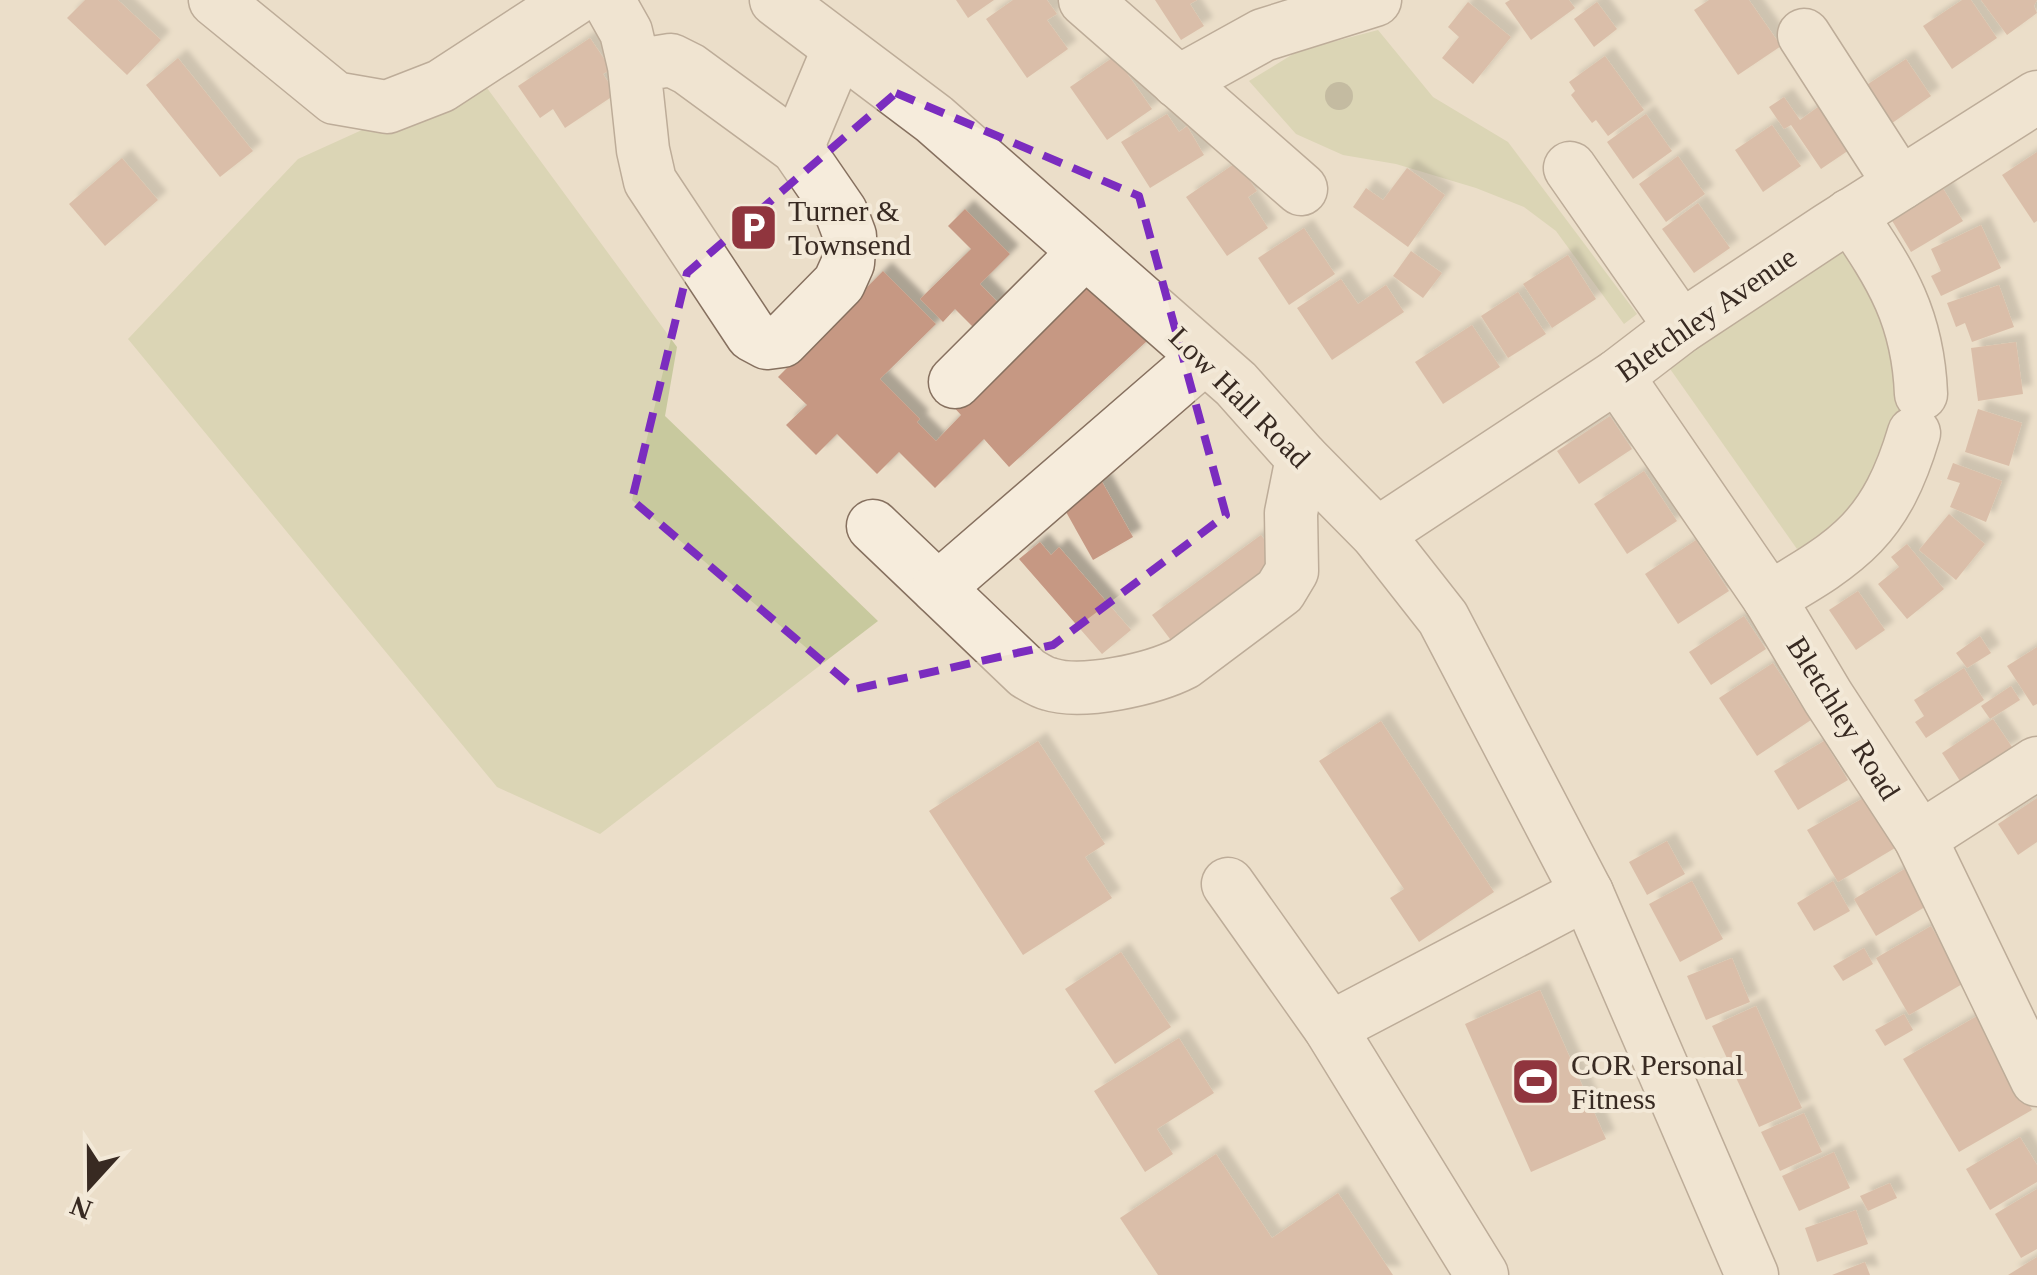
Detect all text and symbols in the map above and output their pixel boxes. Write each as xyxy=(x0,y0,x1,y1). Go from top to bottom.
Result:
place label: Turner & Townsend xyxy=(788,194,911,261)
parking icon: Turner & Townsend xyxy=(727,201,779,253)
street label: Bletchley Avenue xyxy=(1610,240,1802,388)
street label: Low Hall Road xyxy=(1163,320,1317,474)
street label: Bletchley Road xyxy=(1781,630,1907,806)
place label: COR Personal Fitness xyxy=(1571,1048,1744,1115)
sports icon: COR Personal Fitness xyxy=(1510,1055,1562,1107)
north arrow xyxy=(40,1135,140,1235)
text: N xyxy=(66,1190,96,1226)

